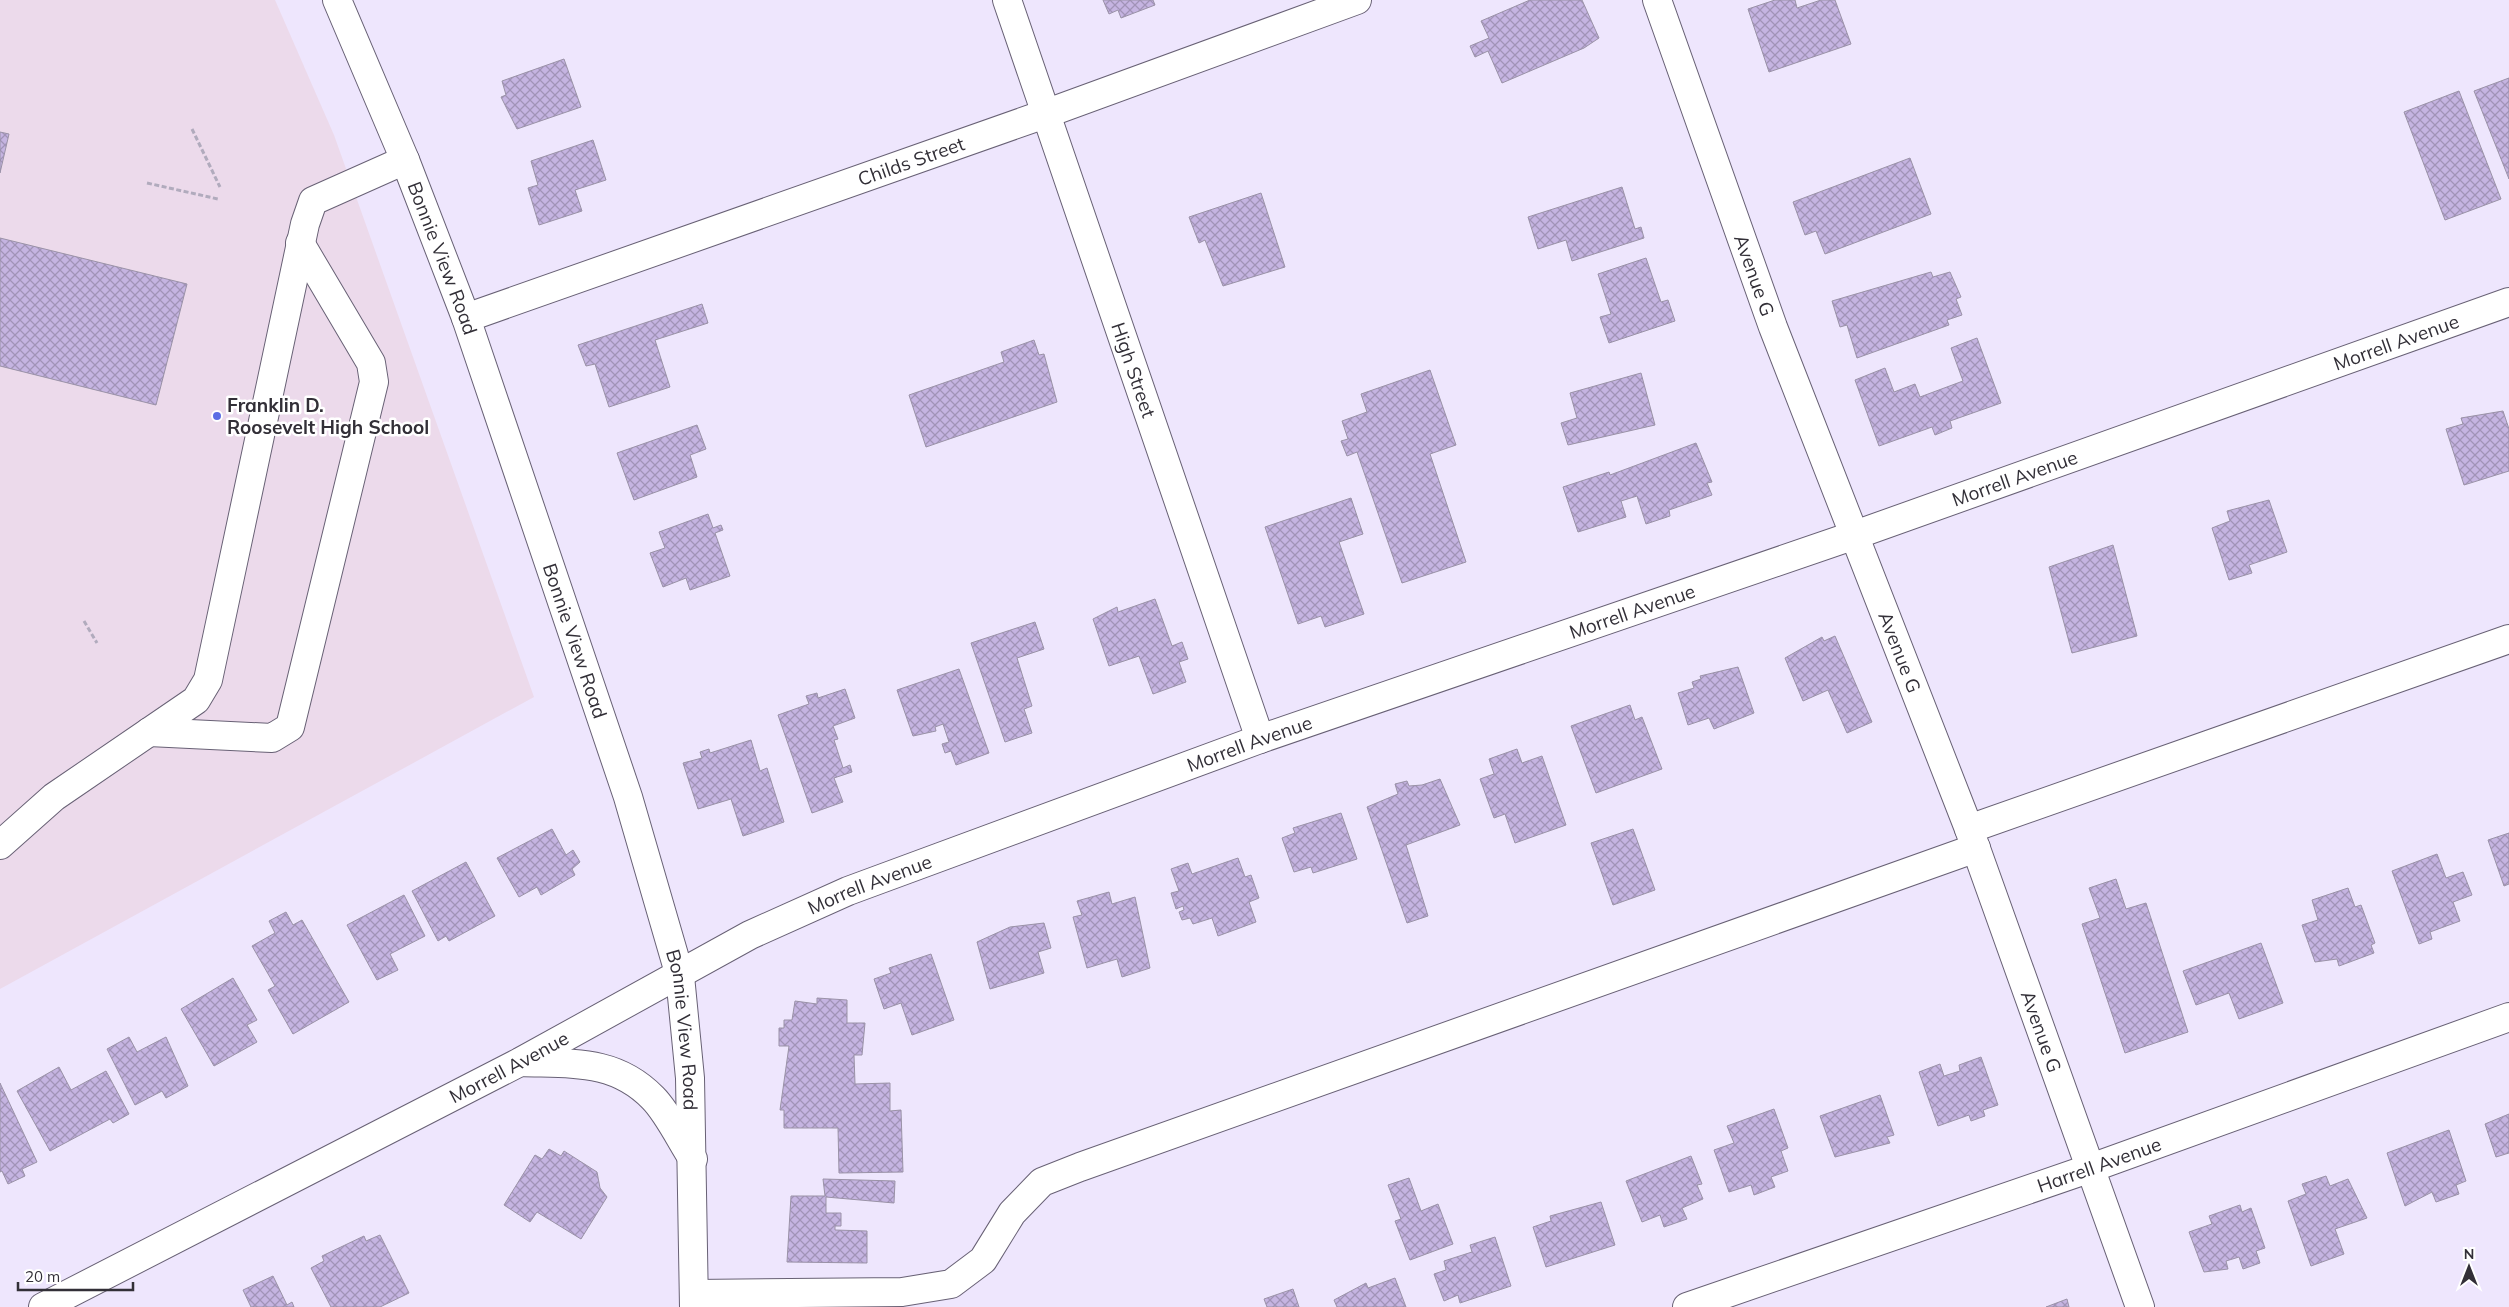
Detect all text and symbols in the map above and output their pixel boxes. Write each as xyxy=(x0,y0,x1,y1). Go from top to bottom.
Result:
street label: Childs Street xyxy=(855,131,968,191)
street label: Bonnie View Road xyxy=(403,178,483,338)
street label: Avenue G xyxy=(1729,231,1780,319)
street label: Morrell Avenue xyxy=(2330,309,2462,376)
street label: High Street xyxy=(1106,319,1161,421)
place label: Franklin D. Roosevelt High School xyxy=(227,393,429,439)
marker: Franklin D. Roosevelt High School xyxy=(211,410,223,422)
street label: Morrell Avenue xyxy=(1949,445,2081,511)
street label: Bonnie View Road xyxy=(538,560,612,721)
street label: Morrell Avenue xyxy=(1566,579,1698,644)
street label: Avenue G xyxy=(1873,608,1927,696)
street label: Morrell Avenue xyxy=(1183,710,1315,777)
street label: Morrell Avenue xyxy=(804,849,935,920)
street label: Bonnie View Road xyxy=(661,946,703,1110)
street label: Avenue G xyxy=(2016,987,2067,1076)
street label: Morrell Avenue xyxy=(445,1026,573,1108)
street label: Harrell Avenue xyxy=(2034,1132,2165,1198)
north arrow xyxy=(2444,1242,2494,1292)
text: N xyxy=(2464,1245,2474,1263)
scale bar xyxy=(18,1260,132,1292)
text: 20 m xyxy=(25,1267,60,1286)

